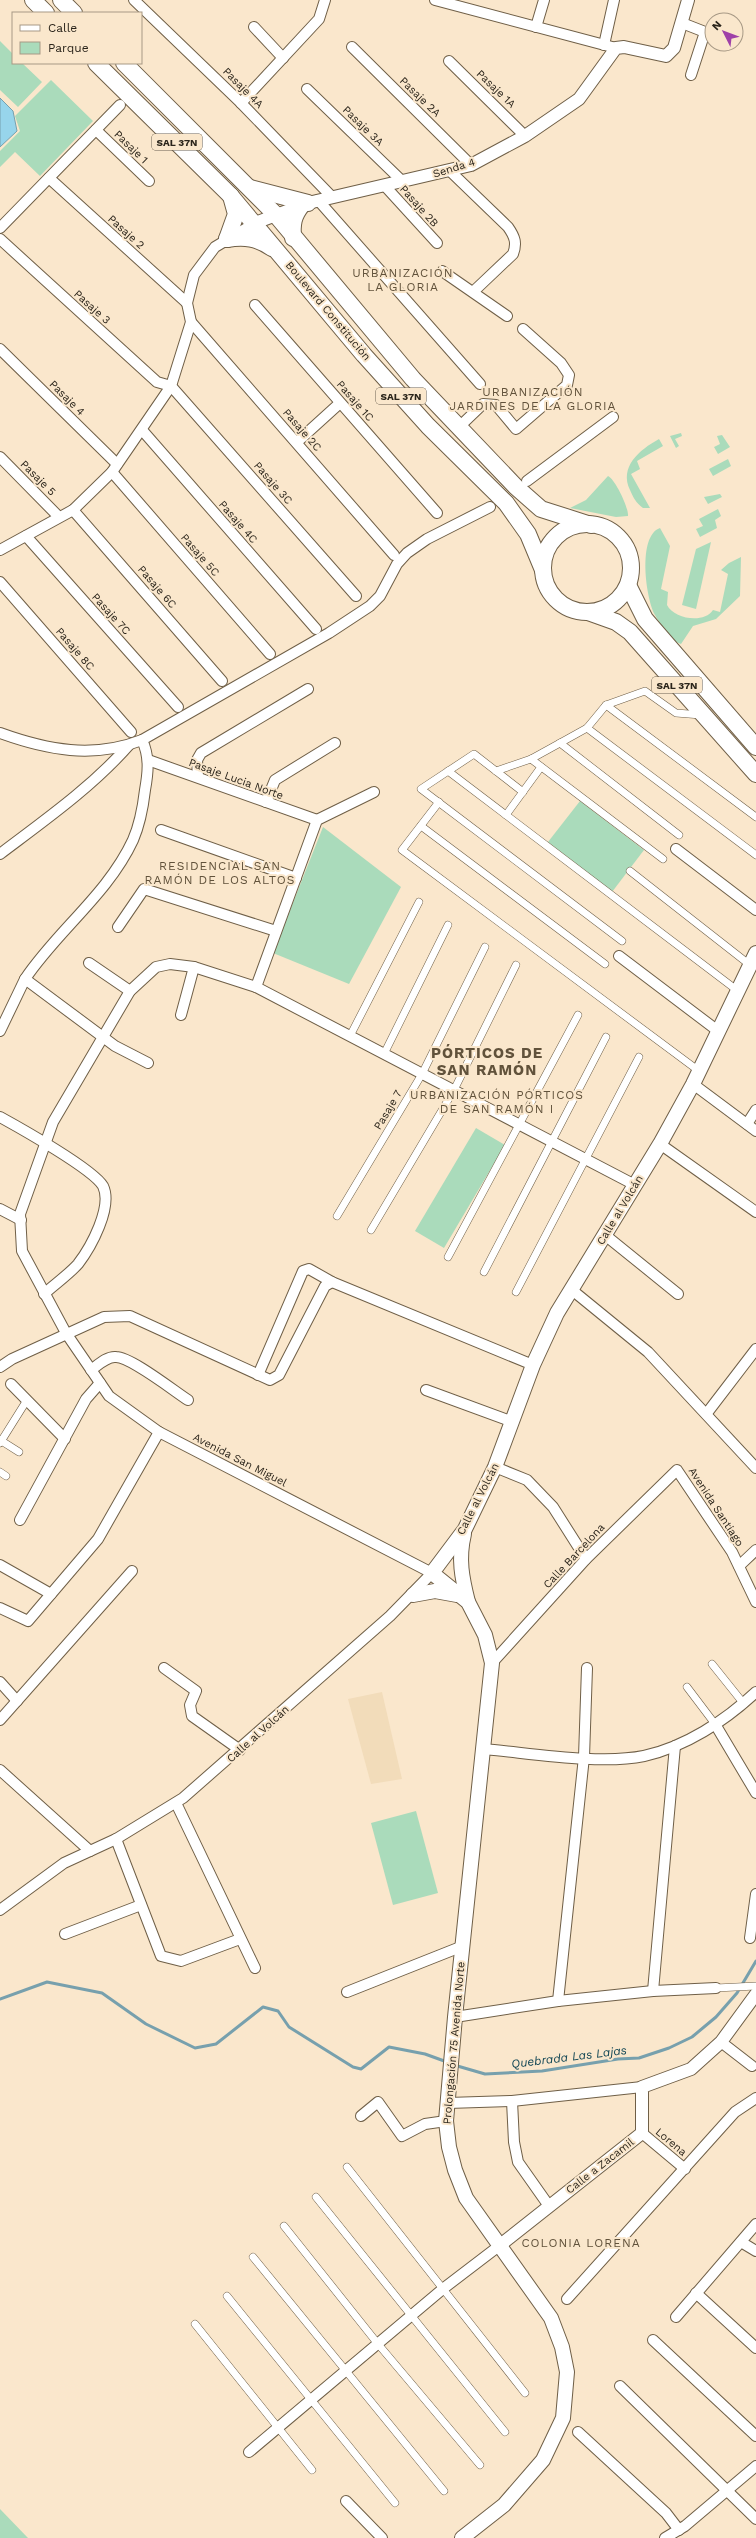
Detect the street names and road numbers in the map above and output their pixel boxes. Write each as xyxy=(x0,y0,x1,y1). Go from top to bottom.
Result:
street label: Pasaje 4A xyxy=(220,65,266,111)
street label: Pasaje 1A xyxy=(474,67,518,111)
street label: Pasaje 2A xyxy=(397,74,443,120)
street label: Pasaje 3A xyxy=(340,103,386,149)
street label: Pasaje 1 xyxy=(111,128,151,166)
road number: SAL 37N xyxy=(152,134,202,150)
street label: Senda 4 xyxy=(431,155,477,181)
street label: Pasaje 2B xyxy=(397,182,441,230)
street label: Pasaje 2 xyxy=(105,212,147,252)
street label: Boulevard Constitución xyxy=(283,259,373,363)
street label: Pasaje 3 xyxy=(71,287,113,327)
street label: Pasaje 4 xyxy=(47,378,88,419)
street label: Pasaje 1C xyxy=(334,378,376,424)
road number: SAL 37N xyxy=(376,388,426,404)
street label: Pasaje 2C xyxy=(280,406,324,454)
street label: Pasaje 5 xyxy=(18,458,58,498)
street label: Pasaje 3C xyxy=(251,459,295,507)
street label: Pasaje 4C xyxy=(216,498,260,546)
street label: Pasaje 5C xyxy=(178,531,222,579)
street label: Pasaje 6C xyxy=(135,563,179,611)
street label: Pasaje 7C xyxy=(89,591,133,638)
street label: Pasaje 8C xyxy=(53,625,97,673)
road number: SAL 37N xyxy=(652,677,702,693)
street label: Pasaje Lucia Norte xyxy=(187,756,285,802)
street label: Pasaje 7 xyxy=(371,1088,405,1132)
street label: Calle al Volcán xyxy=(594,1173,646,1247)
street label: Avenida San Miguel xyxy=(191,1431,290,1490)
street label: Calle al Volcán xyxy=(454,1461,502,1537)
street label: Avenida Santiago xyxy=(686,1465,746,1549)
street label: Calle Barcelona xyxy=(541,1521,607,1591)
street label: Calle al Volcán xyxy=(224,1703,292,1765)
street label: Prolongación 75 Avenida Norte xyxy=(440,1961,468,2125)
street label: Lorena xyxy=(653,2125,689,2159)
street label: Calle a Zacamil xyxy=(563,2135,637,2197)

